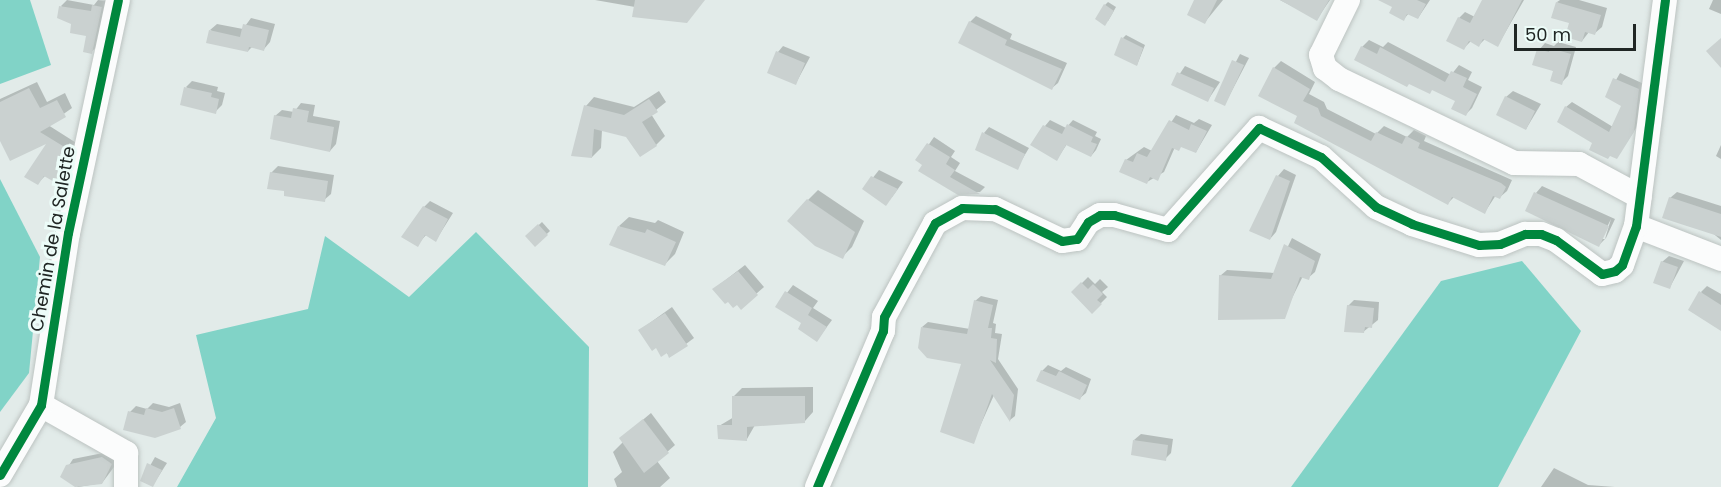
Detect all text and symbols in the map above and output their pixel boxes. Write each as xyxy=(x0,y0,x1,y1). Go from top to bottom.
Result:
scale bar xyxy=(1517,12,1638,50)
text: 50 m xyxy=(1525,22,1571,47)
street label: Chemin de la Salette xyxy=(26,145,80,333)

